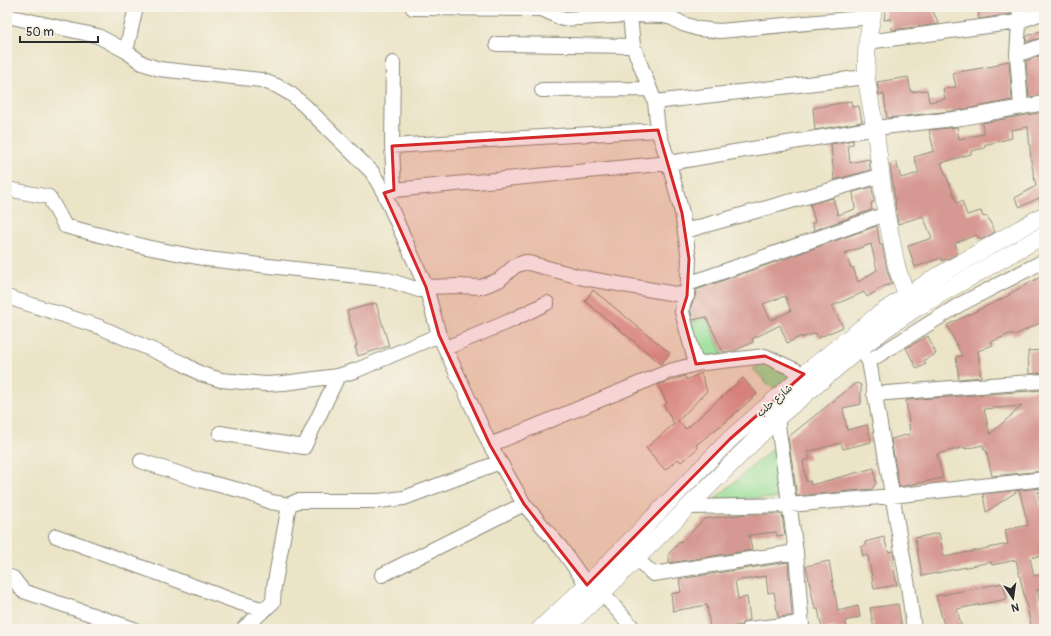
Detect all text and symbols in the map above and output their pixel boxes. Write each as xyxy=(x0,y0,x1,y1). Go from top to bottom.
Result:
scale bar xyxy=(20,18,98,44)
text: 50 m xyxy=(26,25,54,40)
street label: شارع حلب xyxy=(754,382,796,420)
north arrow xyxy=(993,578,1033,618)
text: N xyxy=(1010,600,1020,615)

